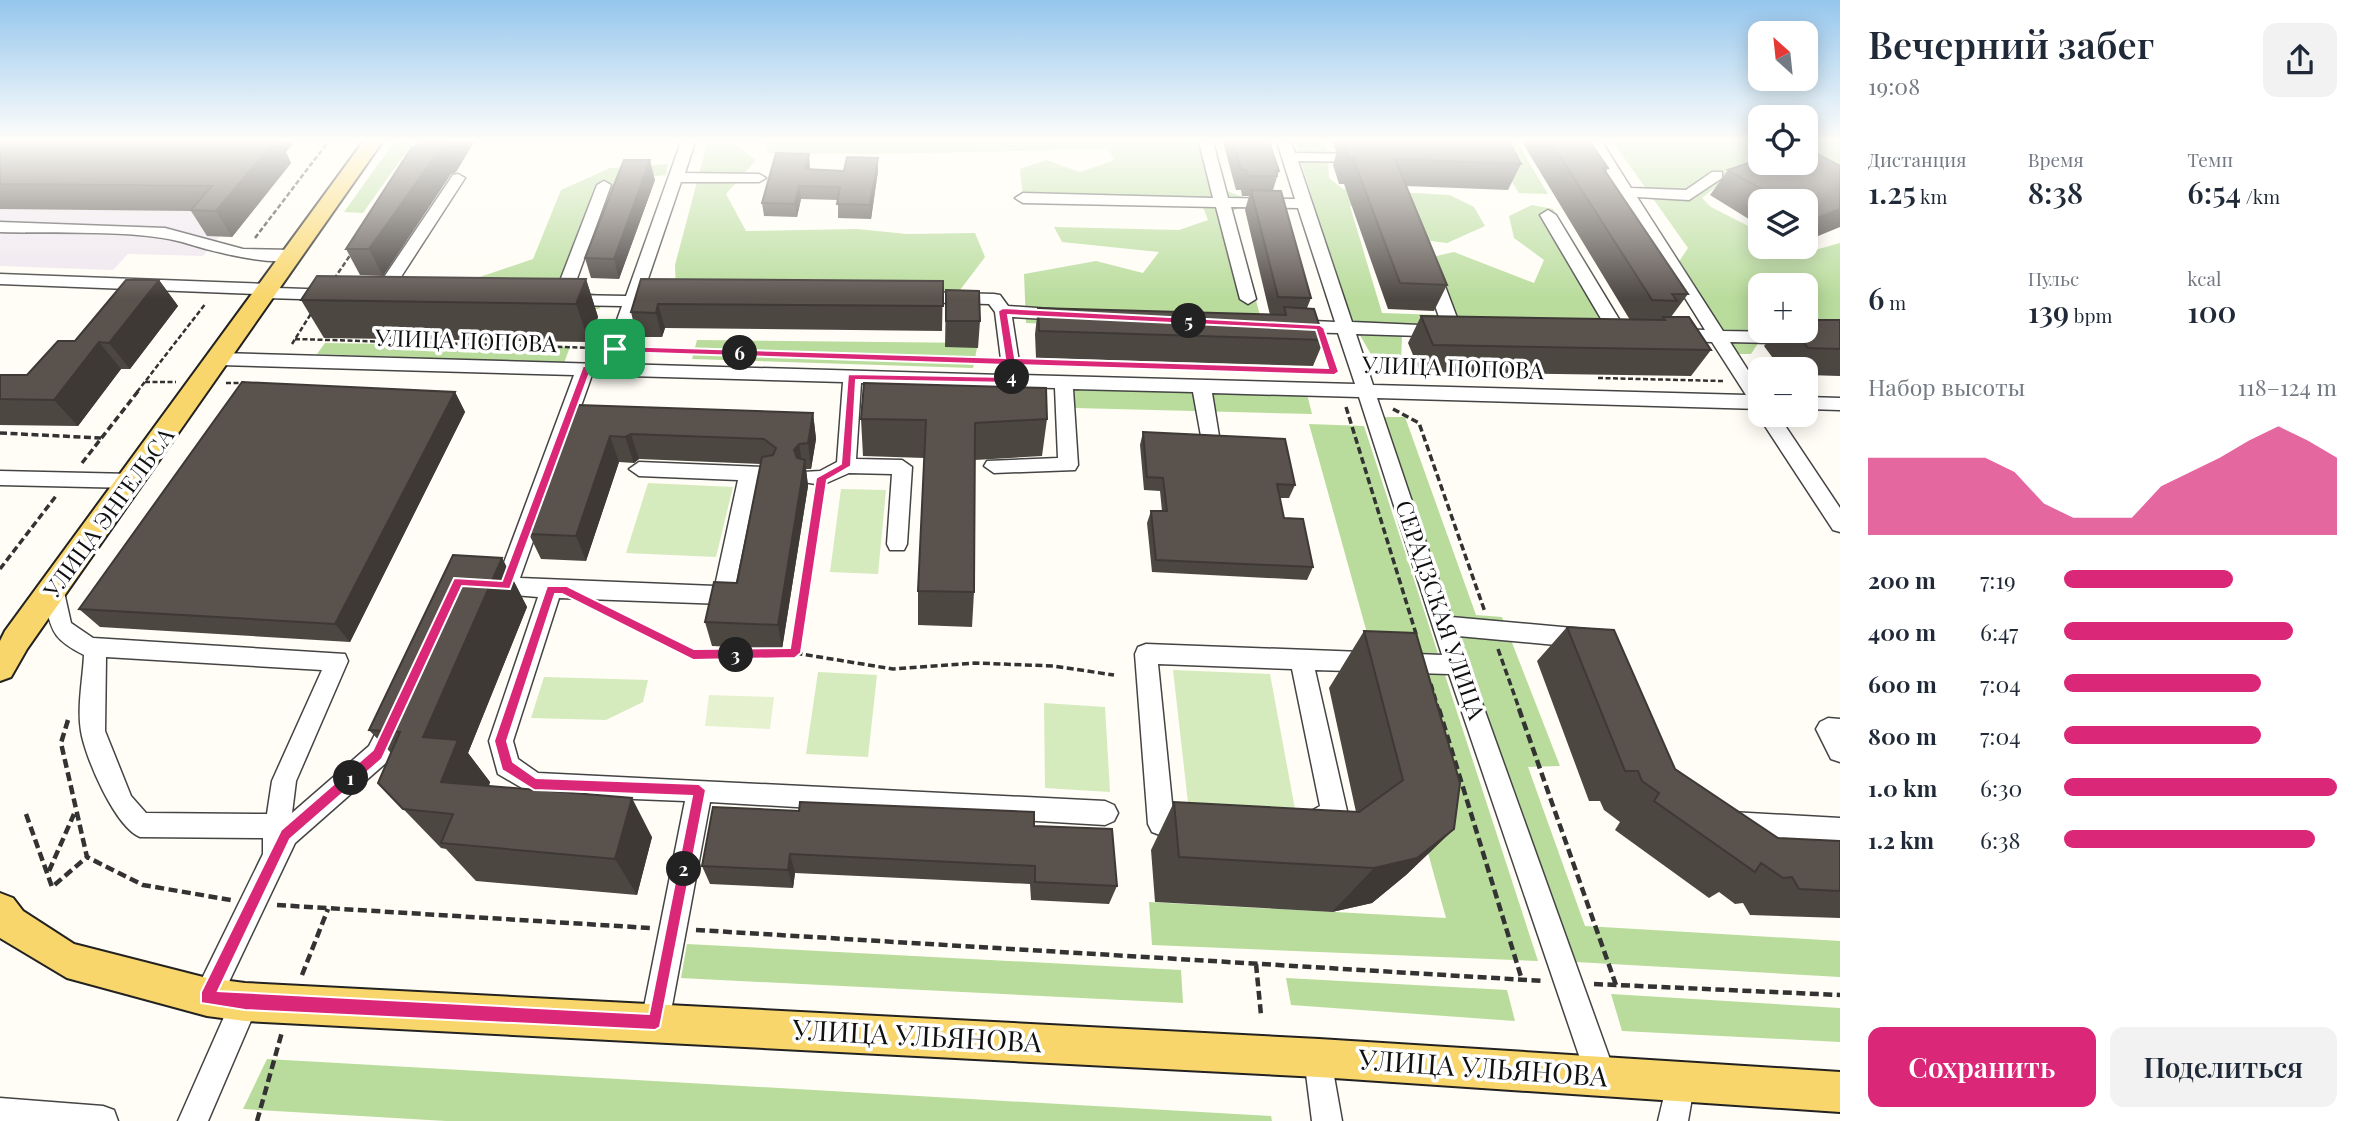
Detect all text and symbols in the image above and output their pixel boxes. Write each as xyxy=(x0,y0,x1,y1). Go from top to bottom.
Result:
text: Вечерний забег xyxy=(1868,18,2155,69)
north arrow xyxy=(1748,21,1818,91)
map controls xyxy=(1748,21,1818,427)
button: share xyxy=(2263,23,2337,97)
text: 19:08 xyxy=(1868,70,1920,101)
button: locate xyxy=(1748,105,1818,175)
text: Дистанция xyxy=(1868,146,1966,172)
text: Время xyxy=(2028,146,2084,172)
text: Темп xyxy=(2187,146,2233,172)
text: 1.25 xyxy=(1868,172,1916,212)
text: 8:38 xyxy=(2028,172,2083,212)
text: 6:54 xyxy=(2187,172,2241,212)
text: km xyxy=(1916,183,1947,209)
text: /km xyxy=(2241,183,2280,209)
button: layers xyxy=(1748,189,1818,259)
text: Пульс xyxy=(2028,265,2079,291)
text: kcal xyxy=(2187,265,2221,291)
button: + xyxy=(1748,273,1818,343)
text: 6 xyxy=(1868,278,1884,318)
text: m xyxy=(1884,289,1906,315)
text: 139 xyxy=(2028,291,2069,331)
text: 100 xyxy=(2187,291,2237,331)
text: bpm xyxy=(2069,302,2112,328)
pin: 5 xyxy=(1172,304,1206,338)
text: 5 xyxy=(1184,307,1193,333)
pin xyxy=(585,319,645,379)
street label: УЛИЦА ПОПОВА xyxy=(374,321,558,358)
icon: arrive xyxy=(596,330,634,368)
pin: 6 xyxy=(722,336,758,370)
text: 6 xyxy=(734,339,745,365)
street label: УЛИЦА ПОПОВА xyxy=(1361,348,1545,385)
button: − xyxy=(1748,357,1818,427)
pin: 4 xyxy=(995,360,1030,394)
text: 4 xyxy=(1006,363,1017,389)
text: Набор высоты xyxy=(1868,371,2025,402)
text: 118–124 m xyxy=(2238,371,2337,402)
street label: УЛИЦА ЭНГЕЛЬСА xyxy=(35,420,180,604)
street label: СЕРАДЗСКАЯ УЛИЦА xyxy=(1389,496,1494,724)
text: 200 m xyxy=(1868,564,1936,595)
text: 7:19 xyxy=(1980,564,2016,595)
text: 400 m xyxy=(1868,616,1936,647)
text: 6:47 xyxy=(1980,616,2018,647)
pin: 3 xyxy=(718,638,754,672)
text: 3 xyxy=(731,641,740,667)
text: 600 m xyxy=(1868,668,1937,699)
text: 7:04 xyxy=(1980,668,2021,699)
text: 800 m xyxy=(1868,720,1937,751)
text: 7:04 xyxy=(1980,720,2021,751)
pin: 1 xyxy=(334,760,368,796)
text: 1 xyxy=(347,764,354,790)
text: 1.0 km xyxy=(1868,772,1937,803)
text: 6:30 xyxy=(1980,772,2022,803)
text: 1.2 km xyxy=(1868,824,1934,855)
text: 6:38 xyxy=(1980,824,2020,855)
pin: 2 xyxy=(666,852,702,886)
text: 2 xyxy=(679,855,688,881)
street label: УЛИЦА УЛЬЯНОВА xyxy=(791,1009,1043,1060)
button: Сохранить xyxy=(1868,1027,2096,1107)
button: Поделиться xyxy=(2110,1027,2337,1107)
street label: УЛИЦА УЛЬЯНОВА xyxy=(1356,1039,1609,1094)

